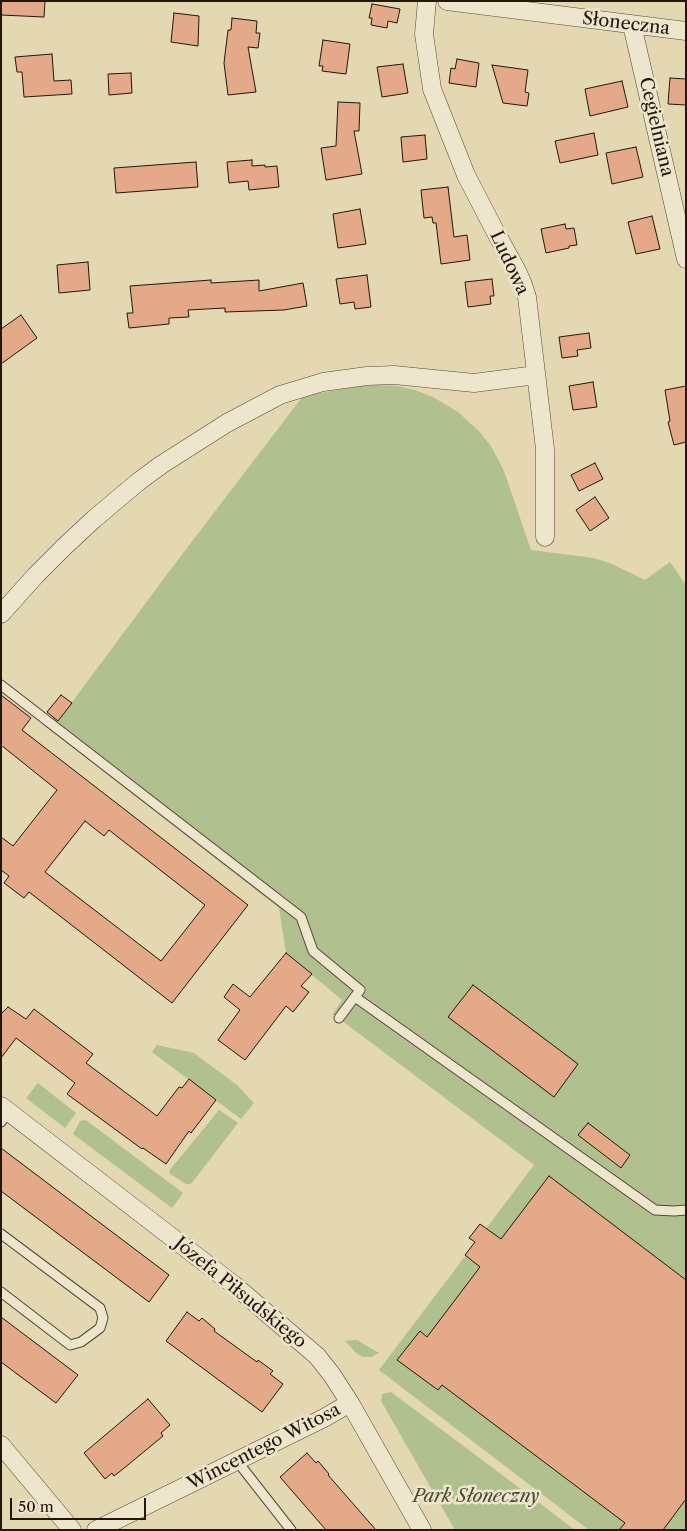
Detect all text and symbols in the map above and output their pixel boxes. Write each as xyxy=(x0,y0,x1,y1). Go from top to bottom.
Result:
street label: Słoneczna xyxy=(581,8,671,40)
street label: Cegielniana xyxy=(634,75,678,179)
street label: Ludowa xyxy=(485,228,533,298)
street label: Józefa Piłsudskiego xyxy=(169,1233,311,1353)
street label: Wincentego Witosa xyxy=(184,1399,344,1495)
park label: Park Słoneczny xyxy=(413,1486,539,1508)
scale bar xyxy=(12,1488,149,1520)
text: 50 m xyxy=(18,1497,54,1516)

